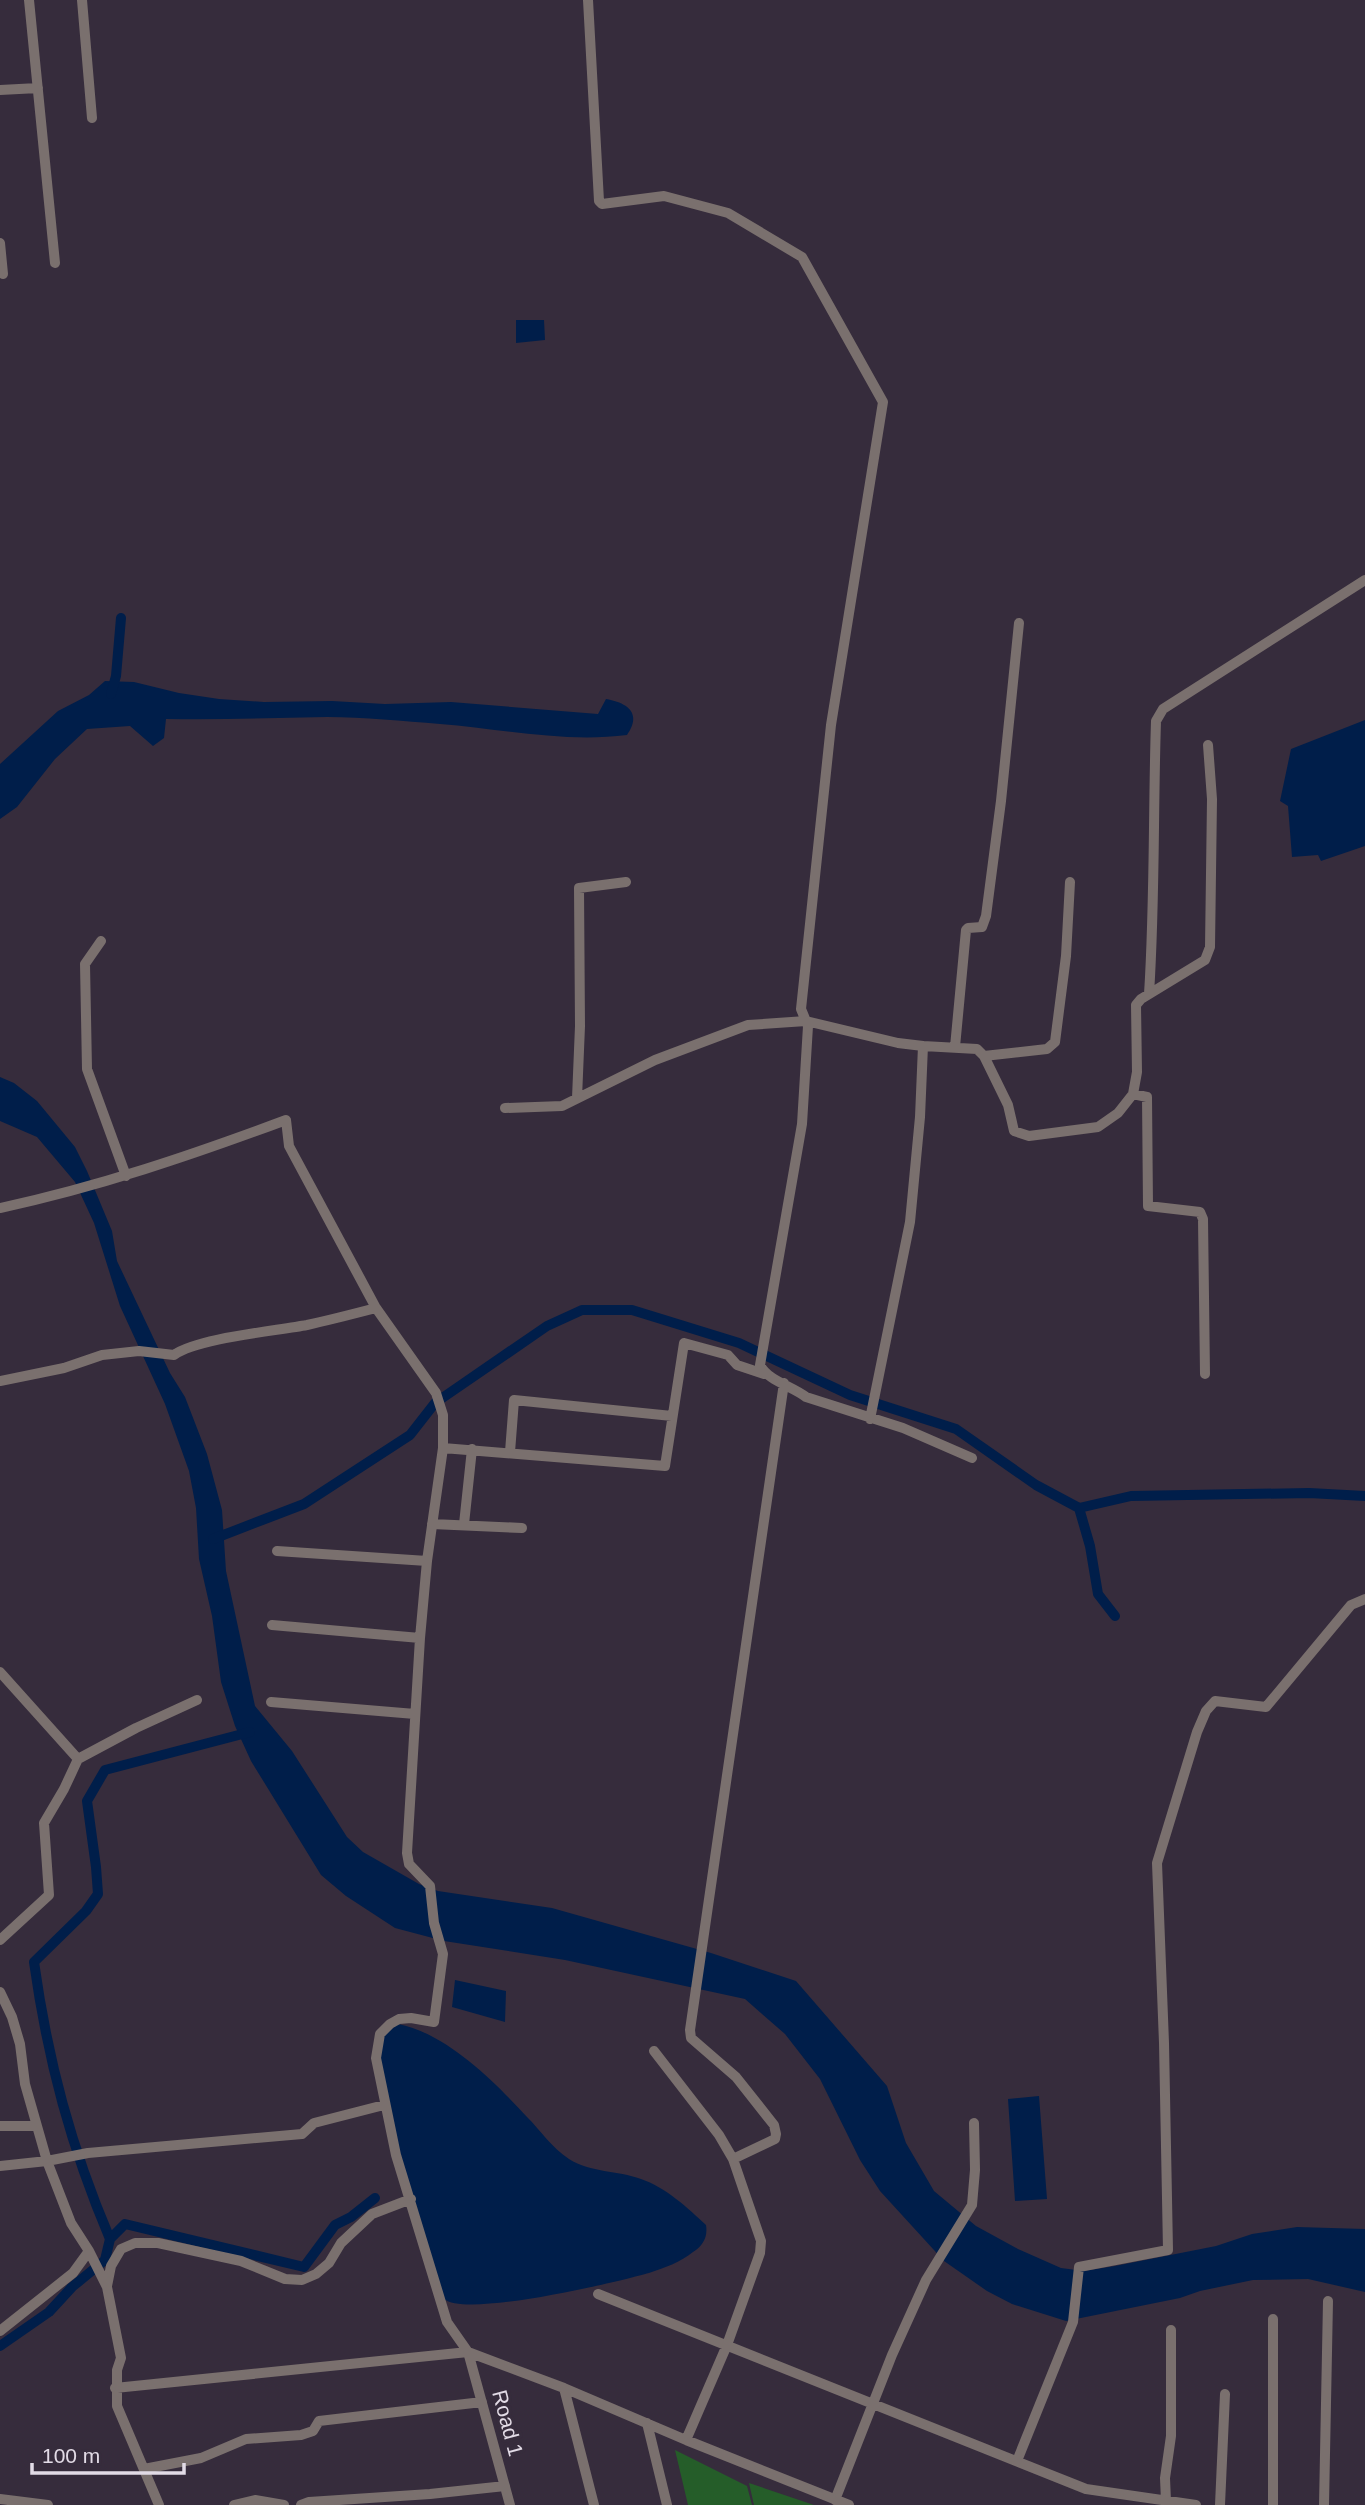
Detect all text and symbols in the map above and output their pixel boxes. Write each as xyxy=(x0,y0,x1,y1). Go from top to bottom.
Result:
street label: Road 1 xyxy=(488,2387,528,2459)
scale bar xyxy=(32,2432,184,2476)
text: 100 m xyxy=(42,2444,100,2467)

